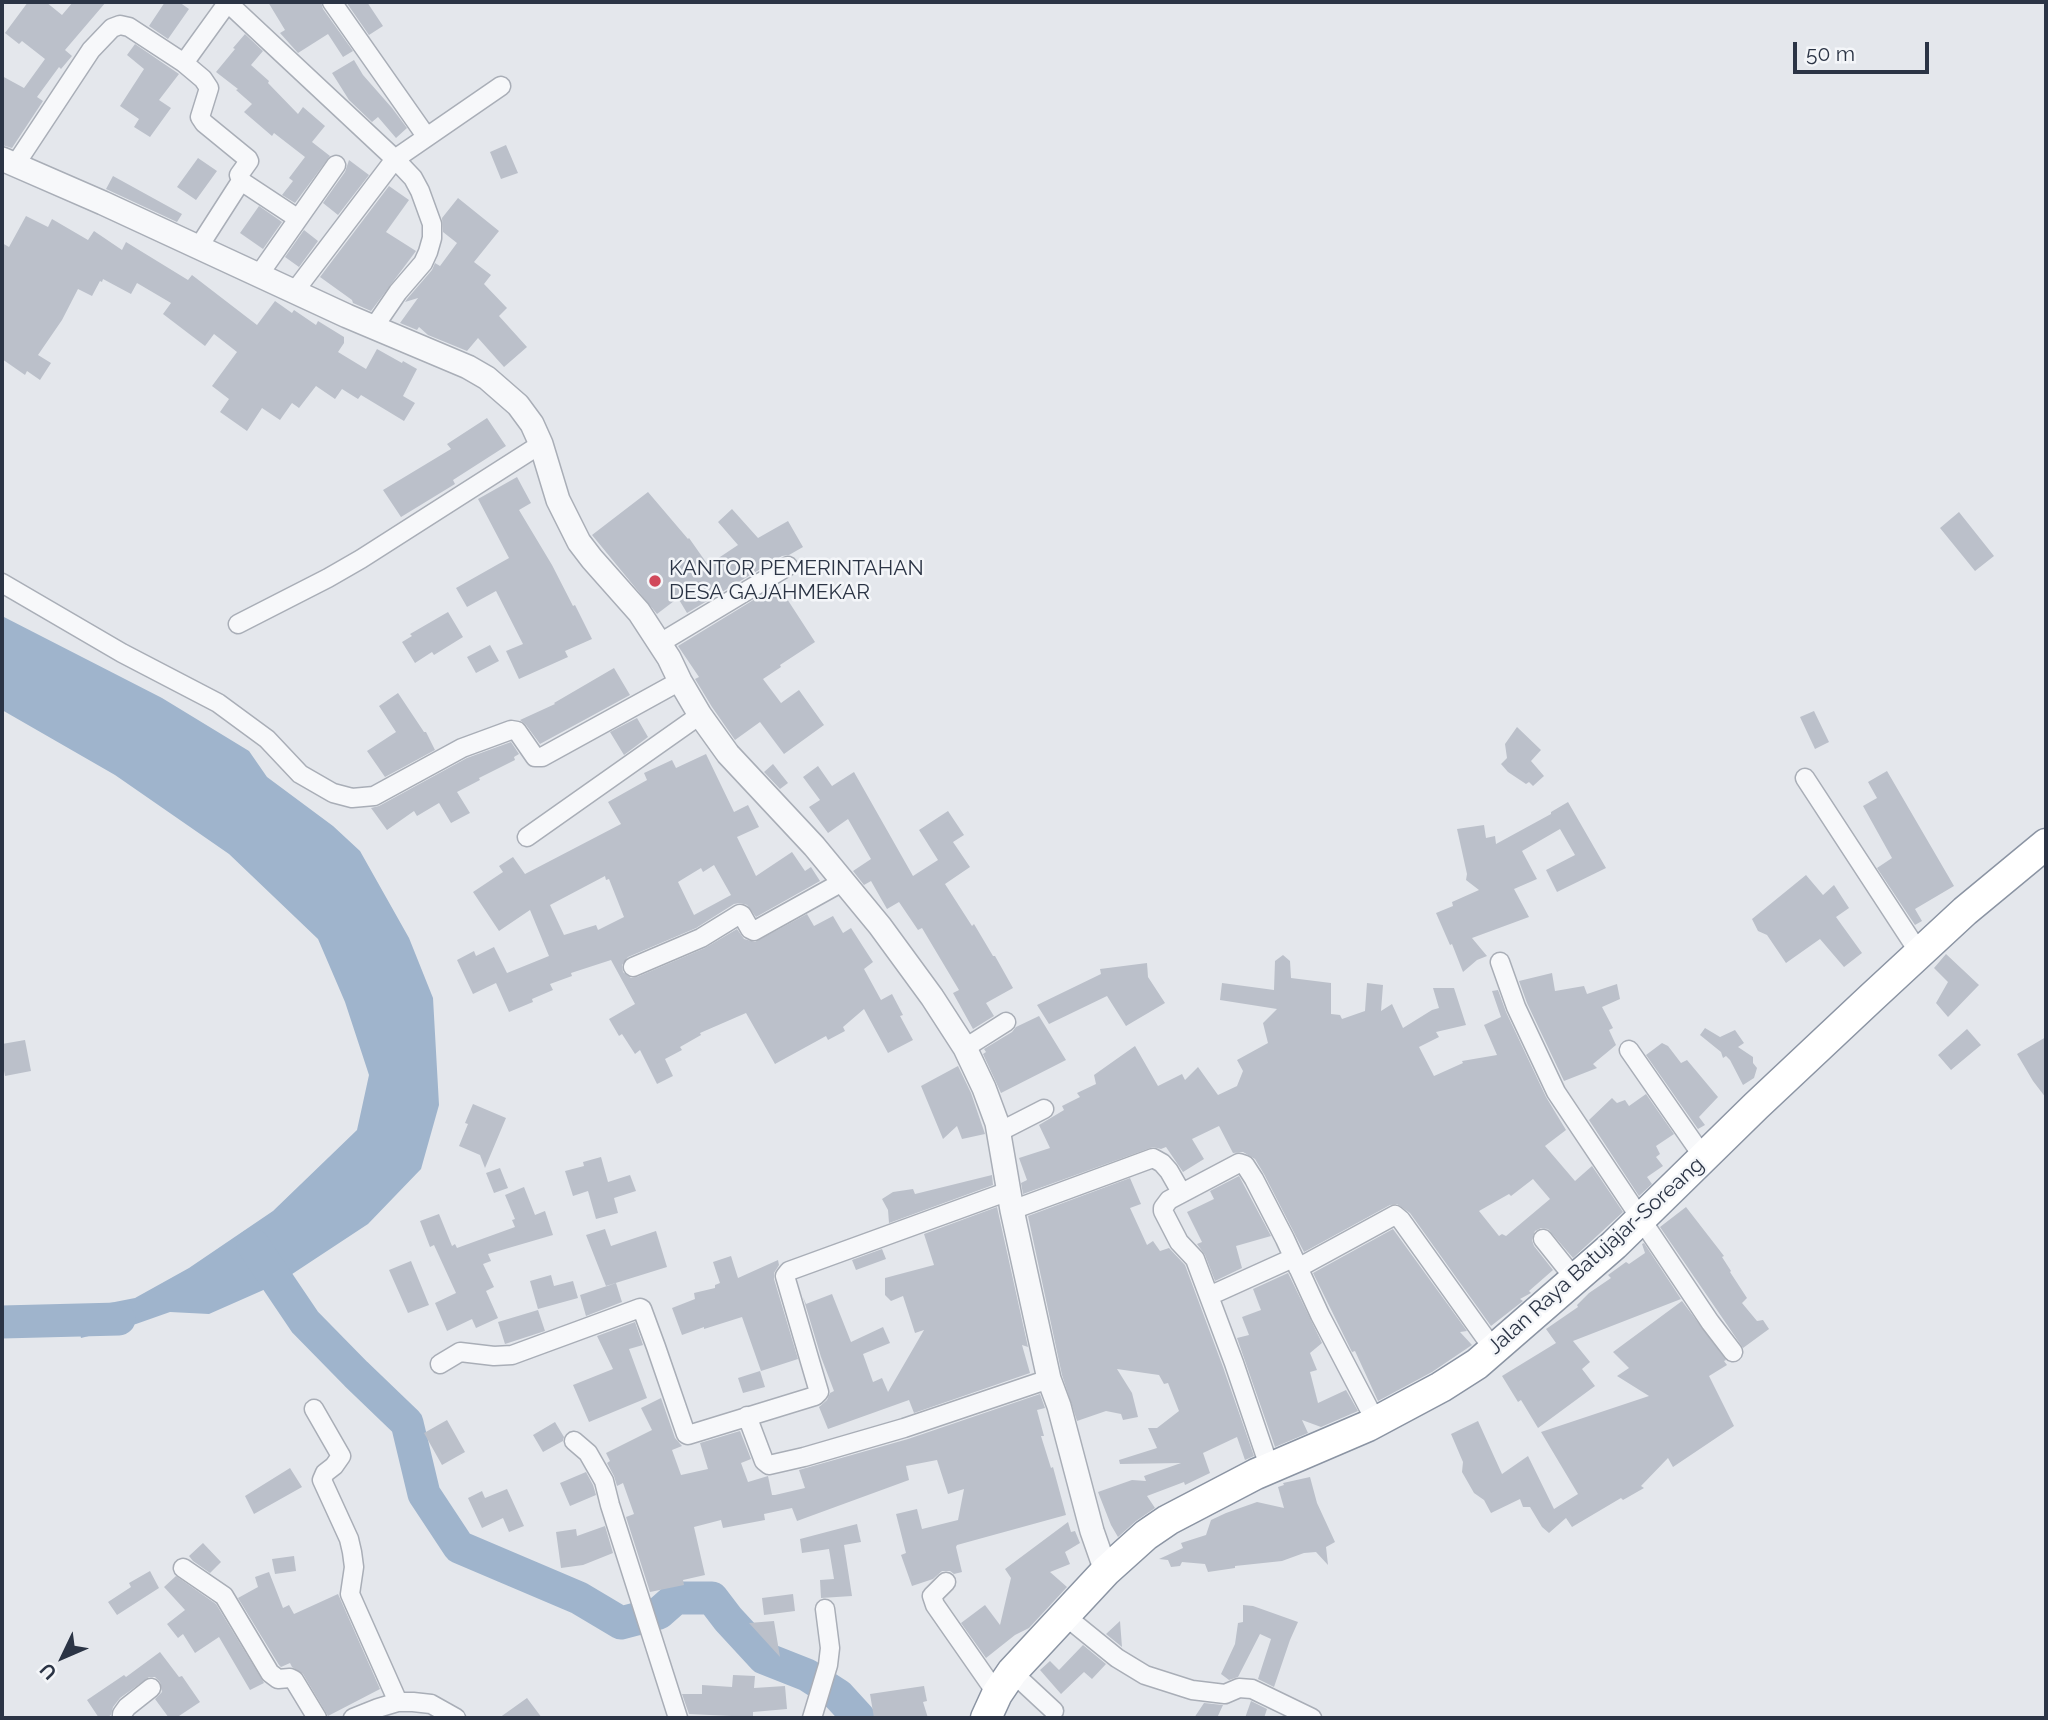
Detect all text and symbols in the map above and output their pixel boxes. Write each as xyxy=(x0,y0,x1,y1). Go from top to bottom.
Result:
scale bar xyxy=(1796,28,1932,72)
text: 50 m xyxy=(1806,41,1855,66)
place label: KANTOR PEMERINTAHAN DESA GAJAHMEKAR xyxy=(669,556,924,606)
marker: KANTOR PEMERINTAHAN DESA GAJAHMEKAR xyxy=(647,573,663,589)
street label: Jalan Raya Batujajar-Soreang xyxy=(1483,1152,1709,1360)
north arrow xyxy=(28,1622,98,1692)
text: U xyxy=(35,1659,61,1684)

